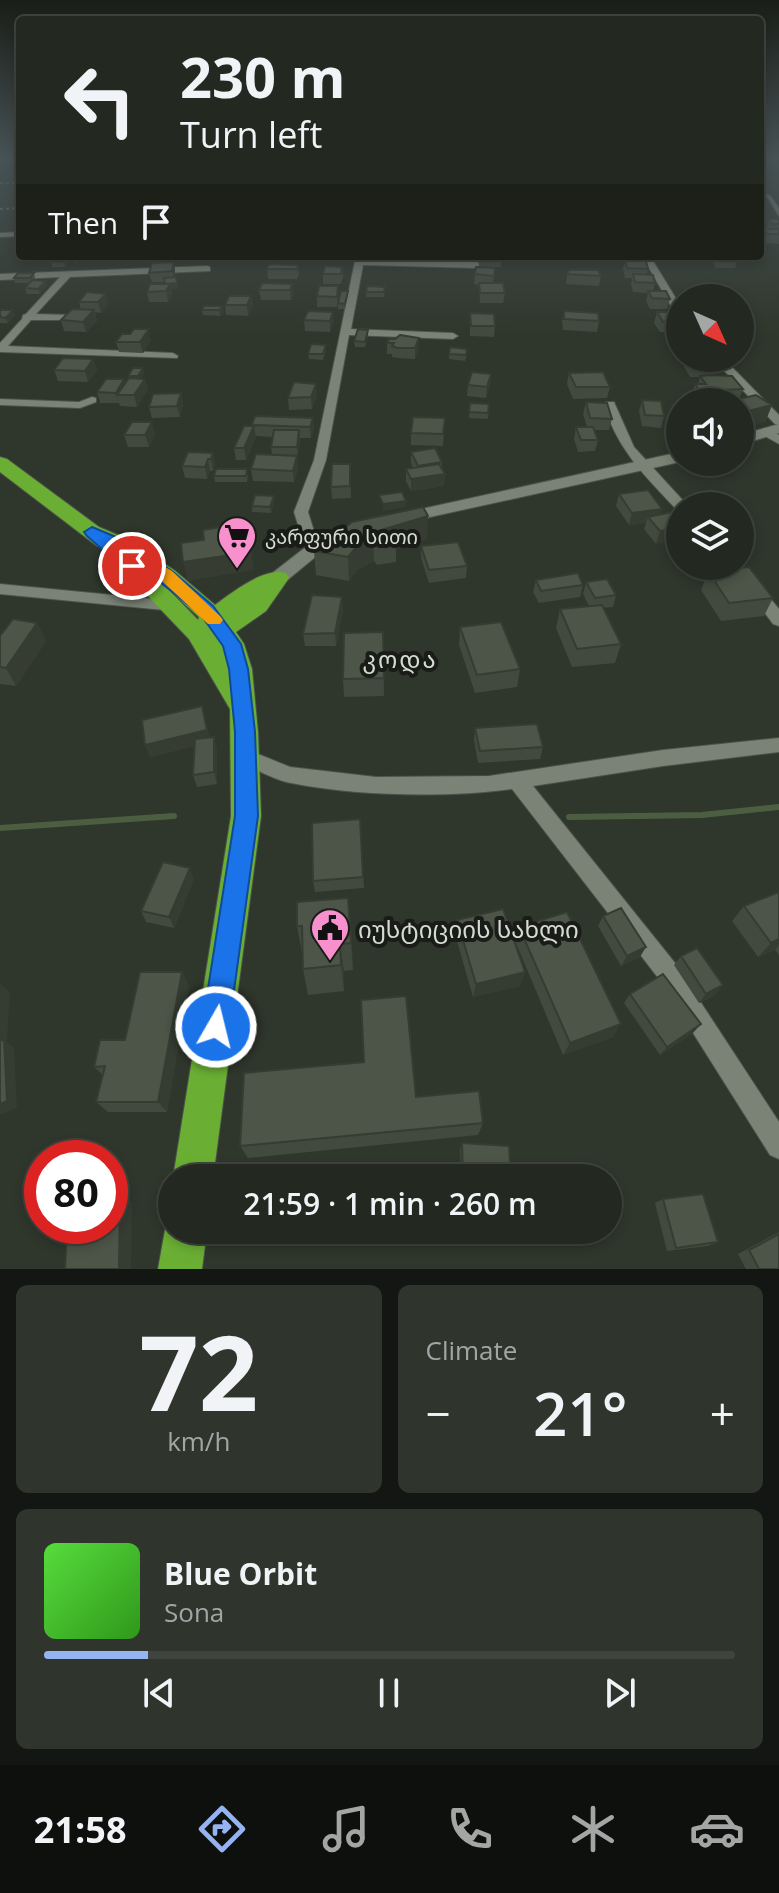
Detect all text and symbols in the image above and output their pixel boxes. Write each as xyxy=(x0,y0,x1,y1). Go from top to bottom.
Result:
text: 230 m xyxy=(180,38,346,114)
icon: left xyxy=(48,48,152,152)
text: Turn left xyxy=(180,110,322,159)
icon: arrive xyxy=(134,200,178,244)
text: Then xyxy=(48,202,118,243)
north arrow xyxy=(666,284,754,372)
map controls xyxy=(666,284,754,580)
button: sound xyxy=(666,388,754,476)
button: layers xyxy=(666,492,754,580)
supermarket icon: კარფური სითი xyxy=(216,515,258,570)
place label: კარფური სითი xyxy=(265,523,418,550)
pin xyxy=(98,532,166,600)
icon: arrive xyxy=(110,544,154,588)
district label: კოდა xyxy=(362,642,438,675)
public building icon: იუსტიციის სახლი xyxy=(309,907,351,962)
place label: იუსტიციის სახლი xyxy=(358,912,579,945)
position arrow xyxy=(174,985,258,1069)
speed limit sign: 80 xyxy=(24,1140,128,1244)
text: 21:59 · 1 min · 260 m xyxy=(243,1183,537,1224)
text: 72 xyxy=(139,1300,258,1441)
text: Climate xyxy=(426,1332,517,1368)
text: 21° xyxy=(533,1372,627,1454)
text: − xyxy=(426,1383,451,1443)
text: + xyxy=(710,1383,735,1443)
text: km/h xyxy=(167,1423,230,1459)
text: Blue Orbit xyxy=(164,1553,317,1594)
text: Sona xyxy=(164,1594,224,1630)
icon: previous xyxy=(137,1671,181,1715)
icon: pause xyxy=(367,1671,411,1715)
icon: next xyxy=(598,1671,642,1715)
icon: directions xyxy=(194,1801,250,1857)
icon: music xyxy=(318,1801,374,1857)
icon: phone xyxy=(442,1801,498,1857)
icon: climate xyxy=(565,1801,621,1857)
icon: car xyxy=(689,1801,745,1857)
text: 21:58 xyxy=(34,1805,126,1854)

